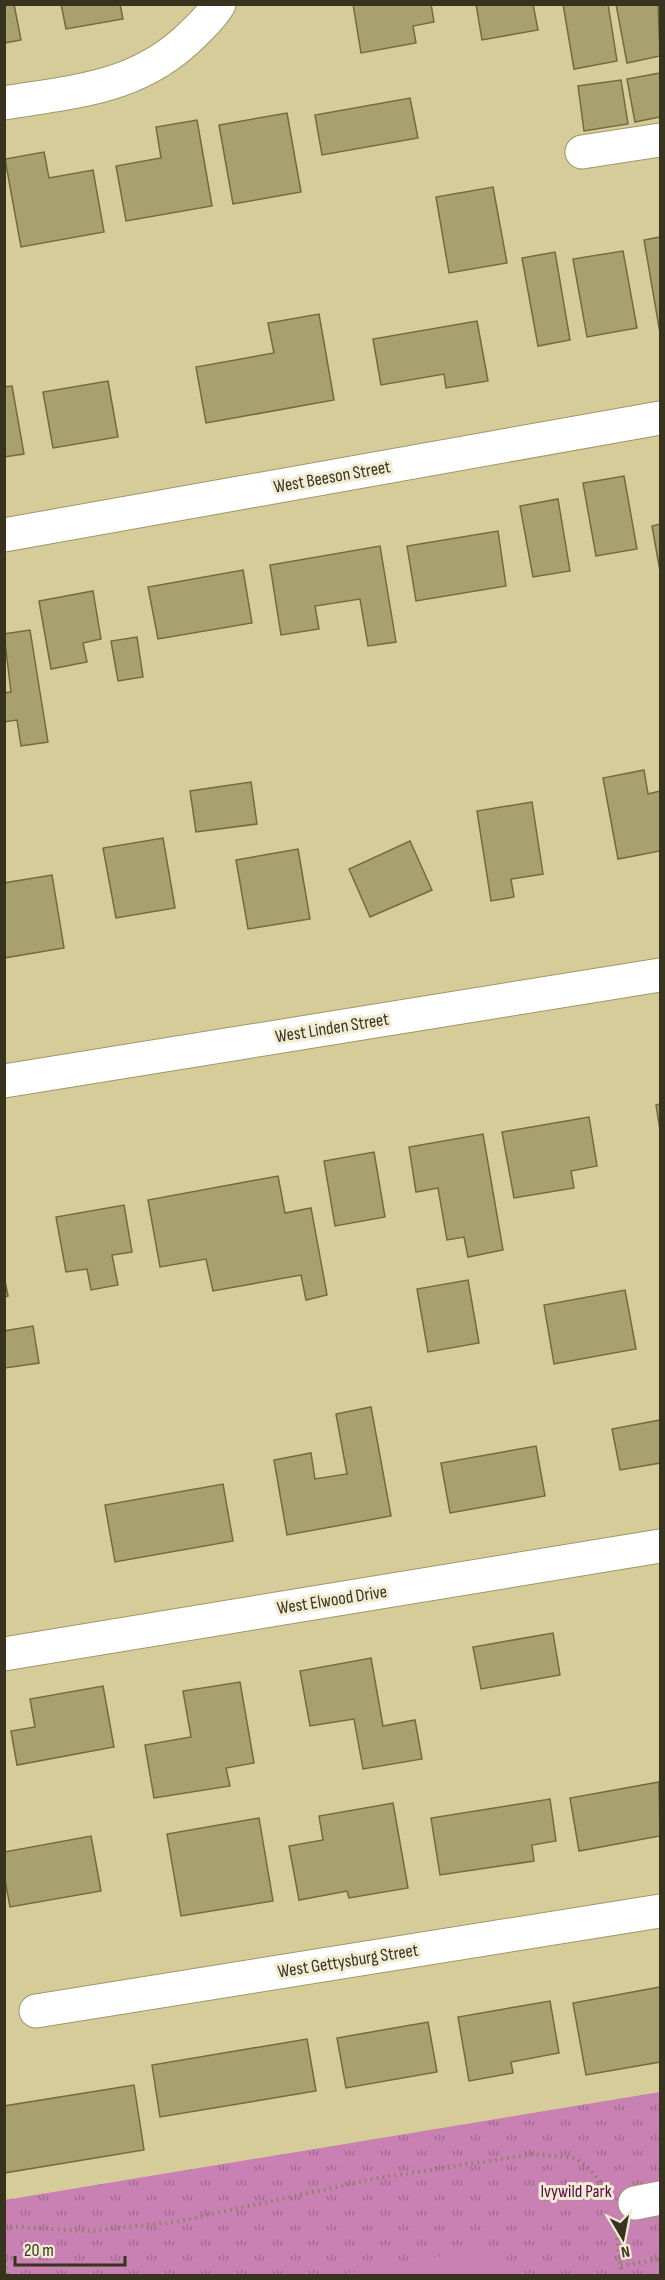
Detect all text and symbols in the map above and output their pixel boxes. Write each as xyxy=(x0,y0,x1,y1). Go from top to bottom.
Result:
street label: West Beeson Street xyxy=(272,456,393,498)
street label: West Linden Street xyxy=(274,1009,391,1047)
street label: West Elwood Drive xyxy=(276,1581,388,1619)
street label: West Gettysburg Street xyxy=(276,1939,420,1982)
park label: Ivywild Park xyxy=(540,2181,612,2202)
north arrow xyxy=(593,2208,653,2268)
scale bar xyxy=(15,2229,124,2267)
text: 20 m xyxy=(24,2240,54,2261)
text: N xyxy=(619,2241,631,2261)

